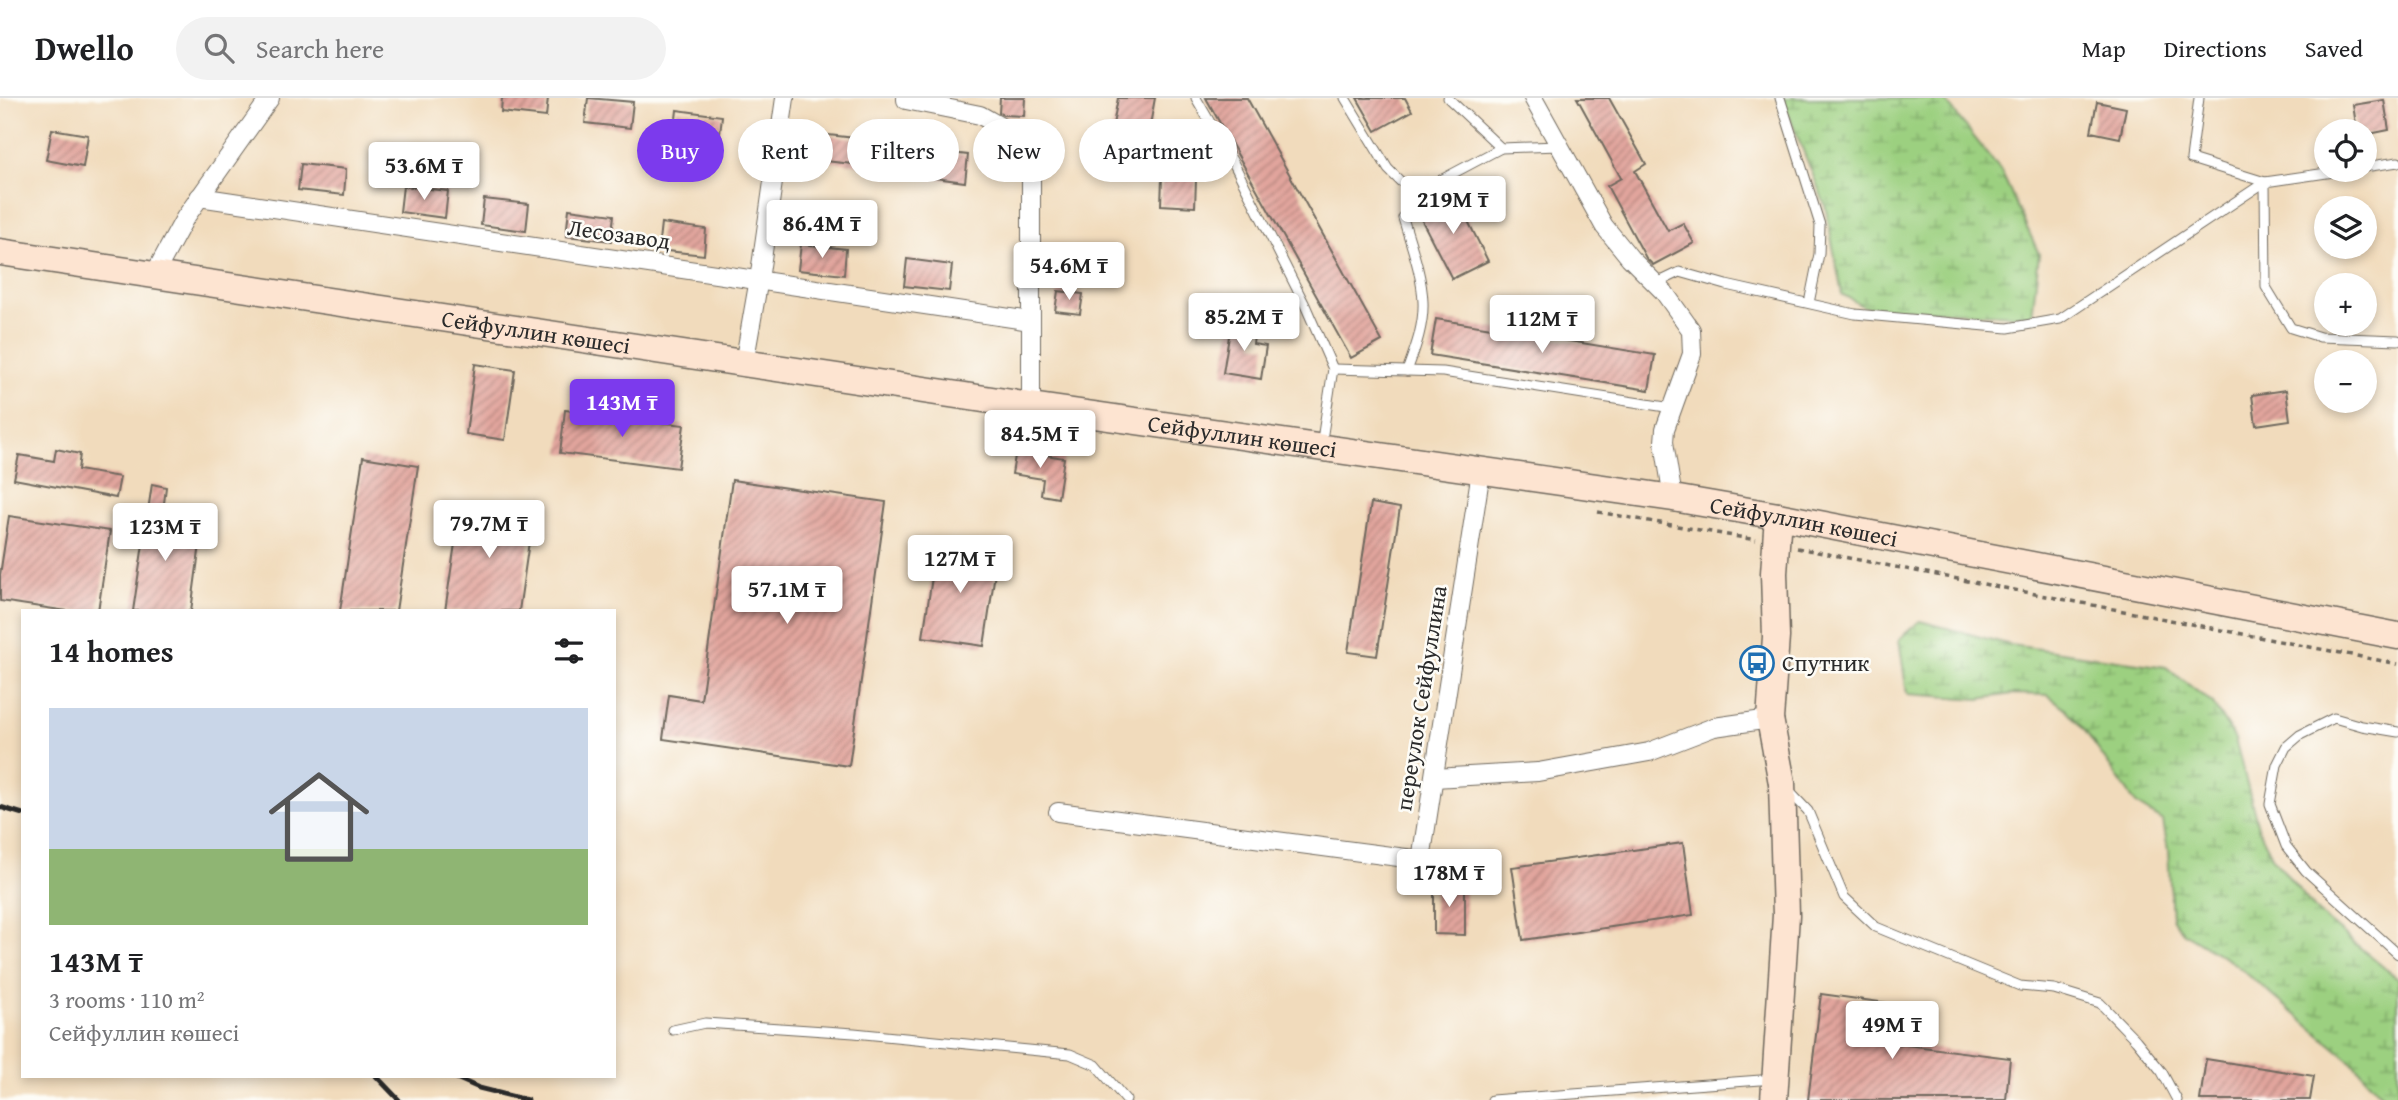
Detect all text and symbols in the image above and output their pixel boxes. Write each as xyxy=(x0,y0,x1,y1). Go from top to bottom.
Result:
search box xyxy=(176,17,666,80)
text: Dwello xyxy=(35,24,134,72)
icon: search xyxy=(200,29,238,67)
text: Search here xyxy=(256,29,384,68)
text: Map xyxy=(2082,31,2126,66)
text: Directions xyxy=(2164,31,2267,66)
text: Saved xyxy=(2305,31,2363,66)
chip: Buy xyxy=(637,119,724,182)
chip: Rent xyxy=(738,119,833,182)
chip: Filters xyxy=(847,119,959,182)
chip: New xyxy=(973,119,1065,182)
chip: Apartment xyxy=(1079,119,1237,182)
map controls xyxy=(2314,119,2377,413)
button: locate xyxy=(2314,119,2377,182)
pin: 53.6M ₸ xyxy=(359,142,489,202)
text: 53.6M ₸ xyxy=(384,148,464,181)
pin: 219M ₸ xyxy=(1396,176,1510,236)
text: 219M ₸ xyxy=(1417,182,1489,215)
button: layers xyxy=(2314,196,2377,259)
pin: 86.4M ₸ xyxy=(757,200,887,260)
text: 86.4M ₸ xyxy=(782,206,862,239)
street label: Лесозавод xyxy=(565,210,673,257)
pin: 54.6M ₸ xyxy=(1004,242,1134,302)
text: 54.6M ₸ xyxy=(1029,248,1109,281)
button: + xyxy=(2314,273,2377,336)
pin: 85.2M ₸ xyxy=(1179,294,1309,353)
pin: 112M ₸ xyxy=(1485,296,1599,355)
text: 85.2M ₸ xyxy=(1204,299,1284,332)
street label: Сейфуллин көшесі xyxy=(440,301,633,362)
text: 112M ₸ xyxy=(1506,301,1578,334)
button: − xyxy=(2314,350,2377,413)
pin: 143M ₸ xyxy=(565,380,679,439)
text: 143M ₸ xyxy=(586,385,658,418)
street label: Сейфуллин көшесі xyxy=(1146,406,1339,466)
pin: 84.5M ₸ xyxy=(975,410,1105,470)
text: 84.5M ₸ xyxy=(1000,416,1080,449)
street label: Сейфуллин көшесі xyxy=(1708,488,1901,555)
pin: 79.7M ₸ xyxy=(424,500,554,560)
pin: 123M ₸ xyxy=(108,504,222,563)
text: 79.7M ₸ xyxy=(449,506,529,539)
text: 123M ₸ xyxy=(129,509,201,542)
pin: 127M ₸ xyxy=(903,536,1017,595)
text: 127M ₸ xyxy=(924,541,996,574)
pin: 57.1M ₸ xyxy=(722,566,852,626)
text: 57.1M ₸ xyxy=(747,572,827,605)
street label: переулок Сейфуллина xyxy=(1386,583,1455,813)
text: 14 homes xyxy=(49,629,174,673)
icon: filters xyxy=(550,632,588,670)
bus stop icon: Спутник xyxy=(1738,644,1776,682)
place label: Спутник xyxy=(1782,646,1869,679)
icon: home xyxy=(256,754,382,880)
pin: 178M ₸ xyxy=(1392,850,1506,909)
text: 178M ₸ xyxy=(1413,855,1485,888)
text: 143M ₸ xyxy=(49,939,144,983)
text: 3 rooms · 110 m² xyxy=(49,983,204,1016)
pin: 49M ₸ xyxy=(1843,1002,1941,1061)
text: 49M ₸ xyxy=(1862,1007,1922,1040)
text: Сейфуллин көшесі xyxy=(49,1016,239,1049)

